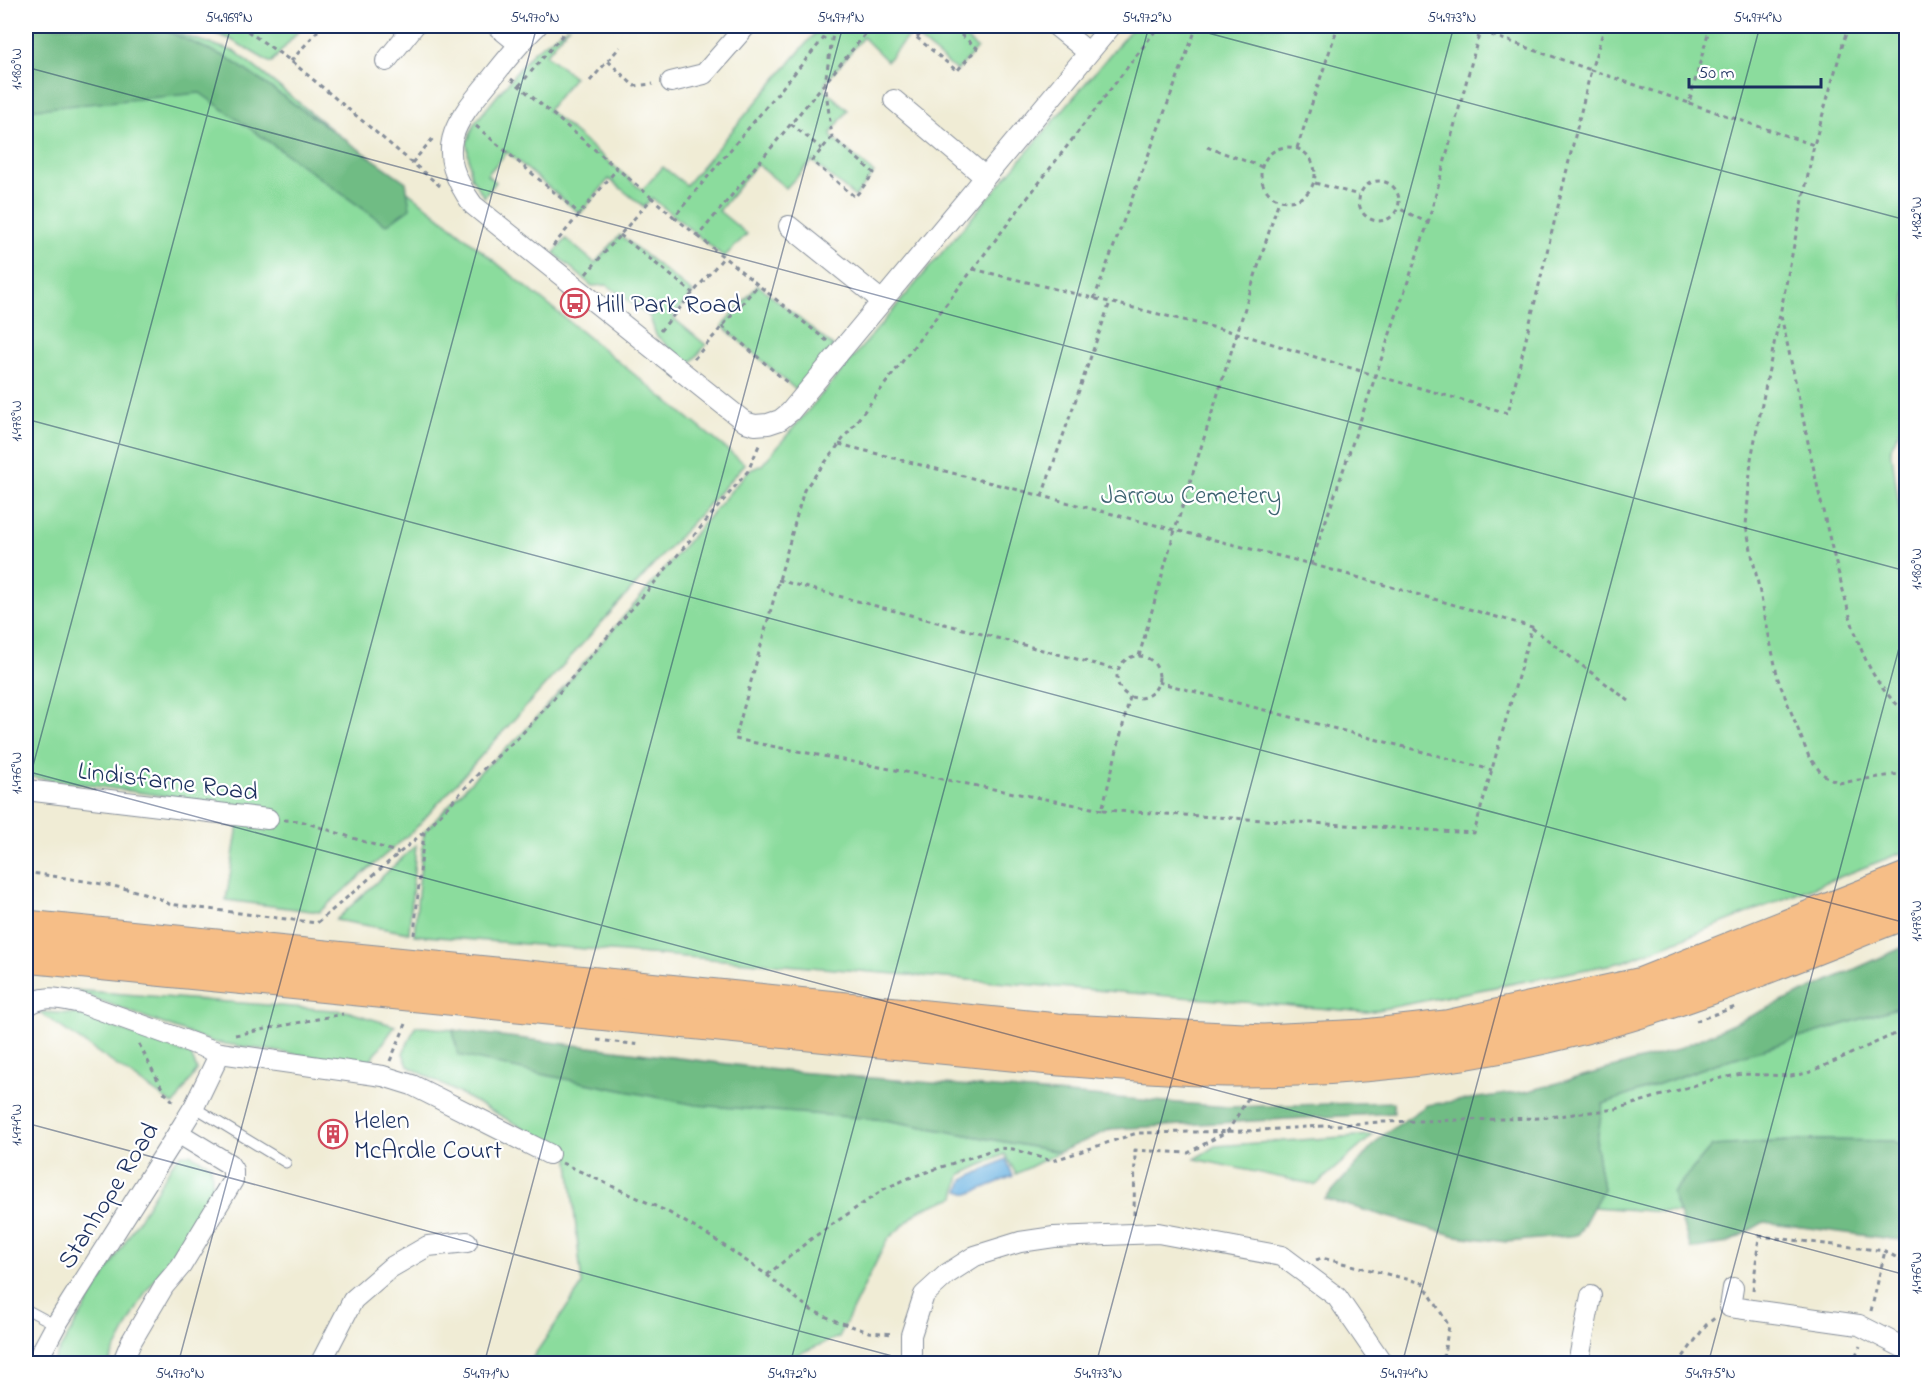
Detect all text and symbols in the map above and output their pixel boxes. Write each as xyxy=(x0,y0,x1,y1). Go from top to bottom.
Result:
text: 54.969°N xyxy=(205,7,253,29)
text: 54.970°N xyxy=(510,7,560,29)
text: 54.971°N xyxy=(817,7,865,29)
text: 54.972°N xyxy=(1122,7,1172,29)
text: 54.973°N xyxy=(1428,7,1476,29)
text: 54.974°N xyxy=(1734,7,1782,29)
text: 1.480°W xyxy=(6,48,28,90)
scale bar xyxy=(1689,51,1821,89)
text: 50 m xyxy=(1698,61,1735,87)
text: 1.482°W xyxy=(1906,197,1928,239)
bus stop icon: Hill Park Road xyxy=(559,287,591,319)
place label: Hill Park Road xyxy=(596,287,741,325)
text: 1.478°W xyxy=(6,400,28,442)
park label: Jarrow Cemetery xyxy=(1101,478,1281,516)
text: 1.480°W xyxy=(1906,548,1928,590)
text: 1.476°W xyxy=(6,752,28,794)
street label: Lindisfarne Road xyxy=(75,753,260,813)
text: 1.478°W xyxy=(1906,900,1928,942)
place label: Helen McArdle Court xyxy=(354,1103,502,1171)
text: 1.474°W xyxy=(6,1104,28,1146)
street label: Stanhope Road xyxy=(49,1115,170,1277)
building icon: Helen McArdle Court xyxy=(317,1118,349,1150)
text: 1.476°W xyxy=(1906,1252,1928,1294)
text: 54.970°N xyxy=(155,1363,205,1385)
text: 54.971°N xyxy=(462,1363,510,1385)
text: 54.972°N xyxy=(767,1363,817,1385)
text: 54.973°N xyxy=(1074,1363,1122,1385)
text: 54.974°N xyxy=(1380,1363,1428,1385)
text: 54.975°N xyxy=(1684,1363,1736,1385)

